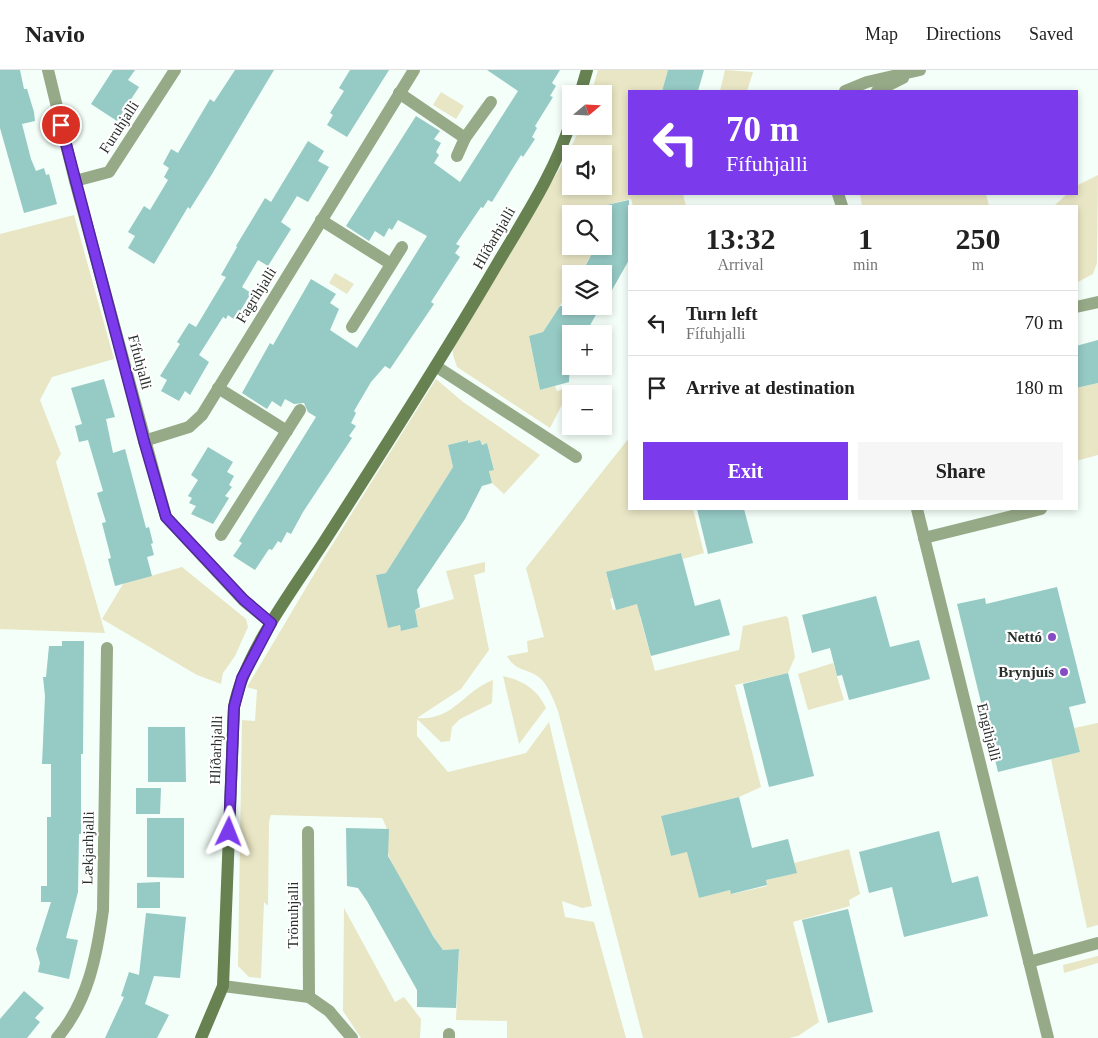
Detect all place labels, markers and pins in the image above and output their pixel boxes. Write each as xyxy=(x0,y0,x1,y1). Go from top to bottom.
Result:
pin xyxy=(40,104,82,146)
place label: Nettó xyxy=(1007,629,1042,645)
marker: Nettó xyxy=(1046,631,1058,643)
place label: Brynjuís xyxy=(998,664,1054,680)
marker: Brynjuís xyxy=(1058,666,1070,678)

